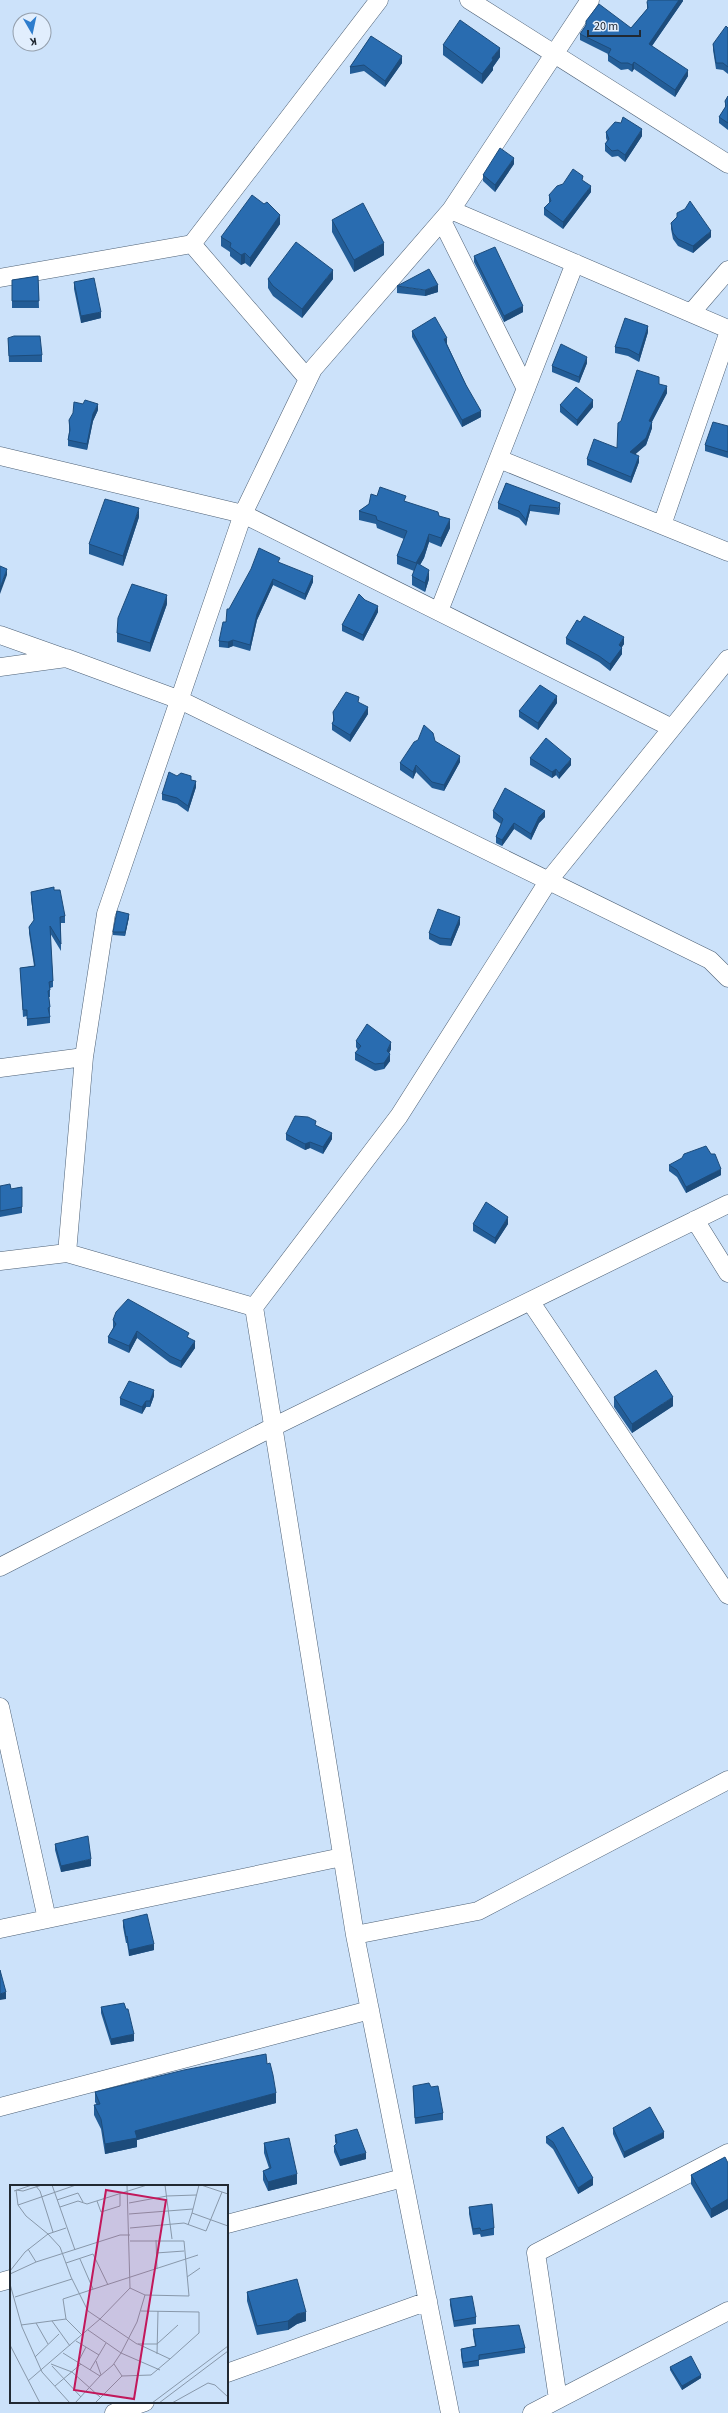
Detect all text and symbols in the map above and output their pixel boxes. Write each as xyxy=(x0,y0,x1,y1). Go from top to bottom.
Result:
north arrow xyxy=(12,12,52,52)
scale bar xyxy=(588,12,640,38)
text: 20 m xyxy=(594,18,618,35)
text: K xyxy=(29,33,38,49)
inset map xyxy=(10,2185,228,2403)

